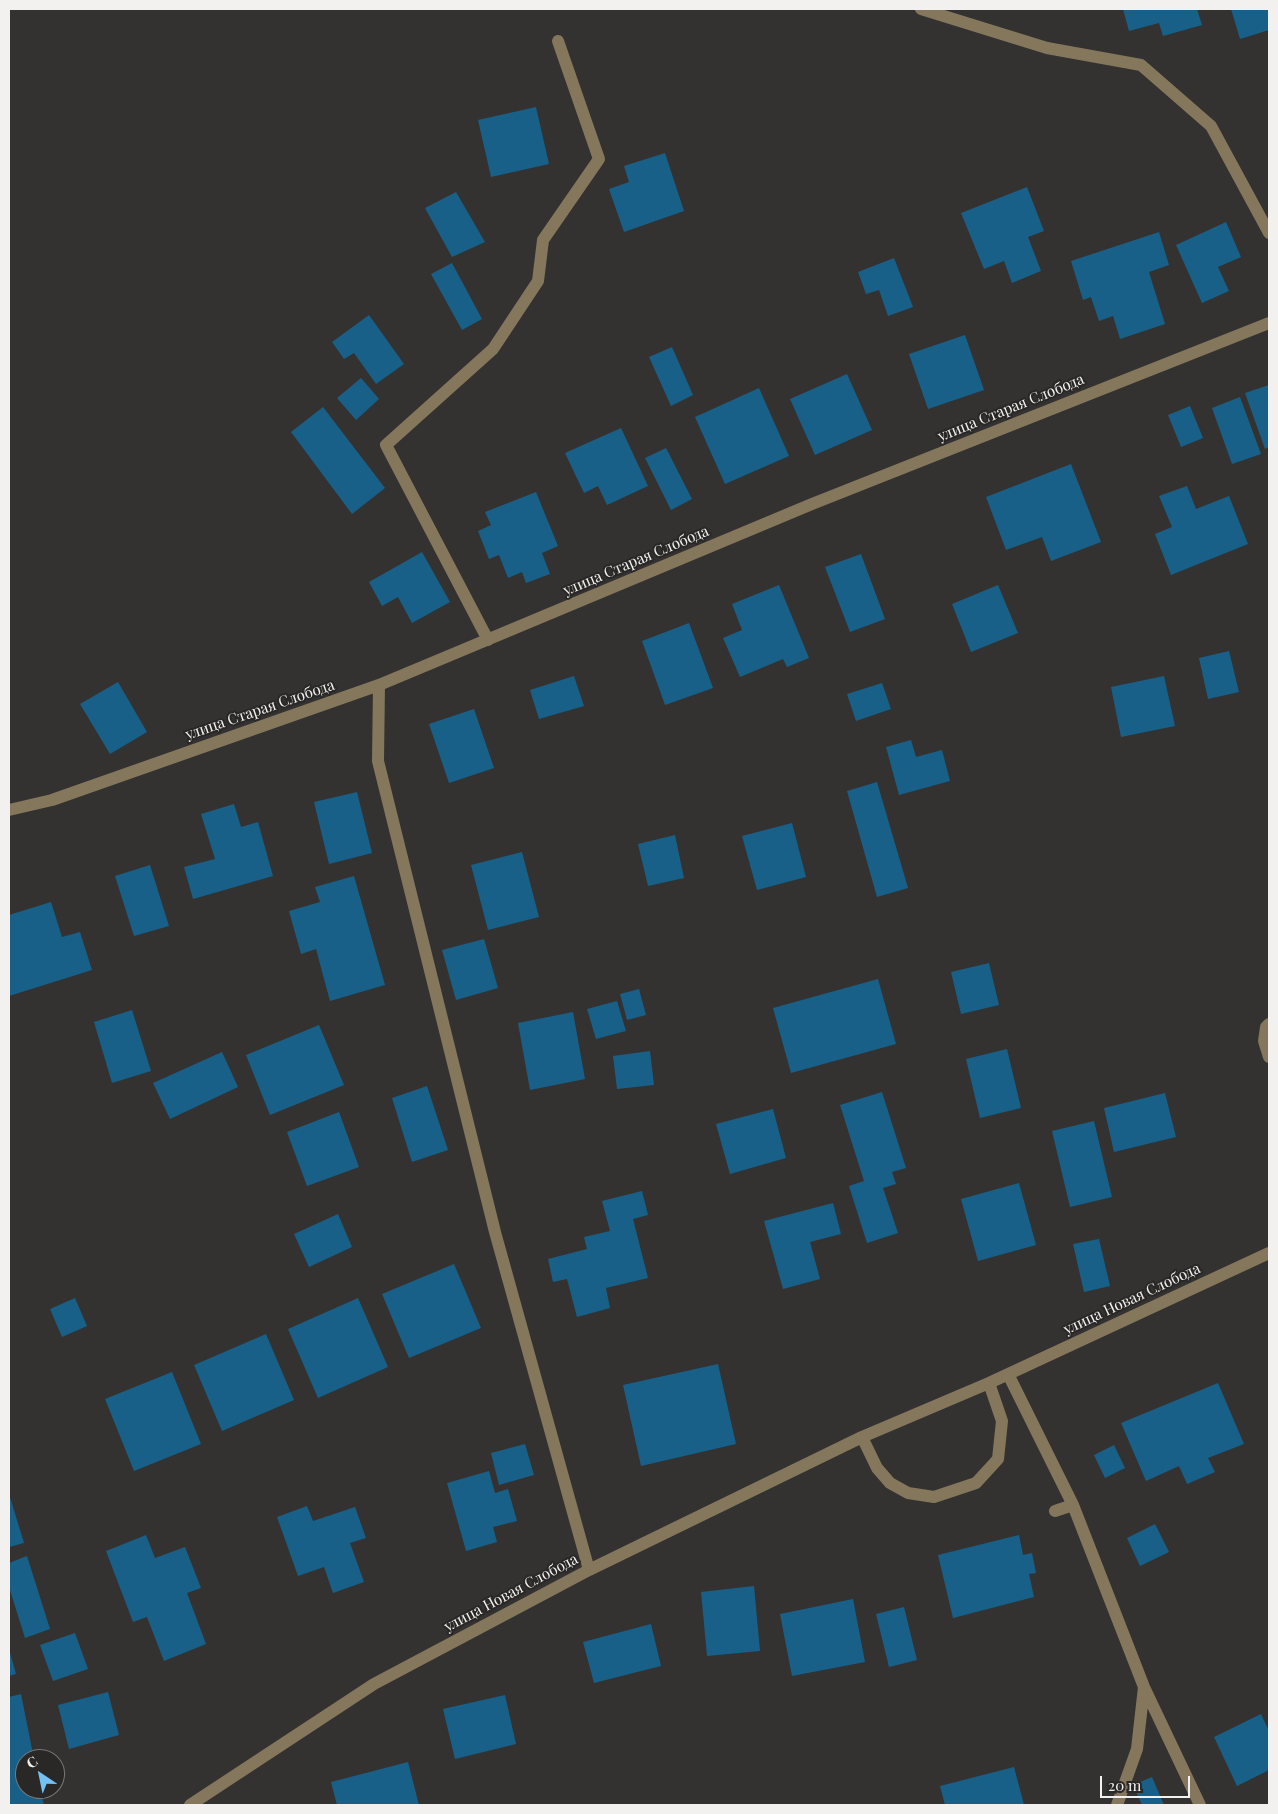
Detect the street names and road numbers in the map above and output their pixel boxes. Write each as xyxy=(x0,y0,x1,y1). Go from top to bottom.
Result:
street label: улица Старая Слобода xyxy=(935,370,1087,446)
street label: улица Старая Слобода xyxy=(561,522,711,600)
street label: улица Старая Слобода xyxy=(183,676,337,744)
street label: улица Новая Слобода xyxy=(1061,1259,1203,1339)
street label: улица Новая Слобода xyxy=(441,1550,581,1636)

